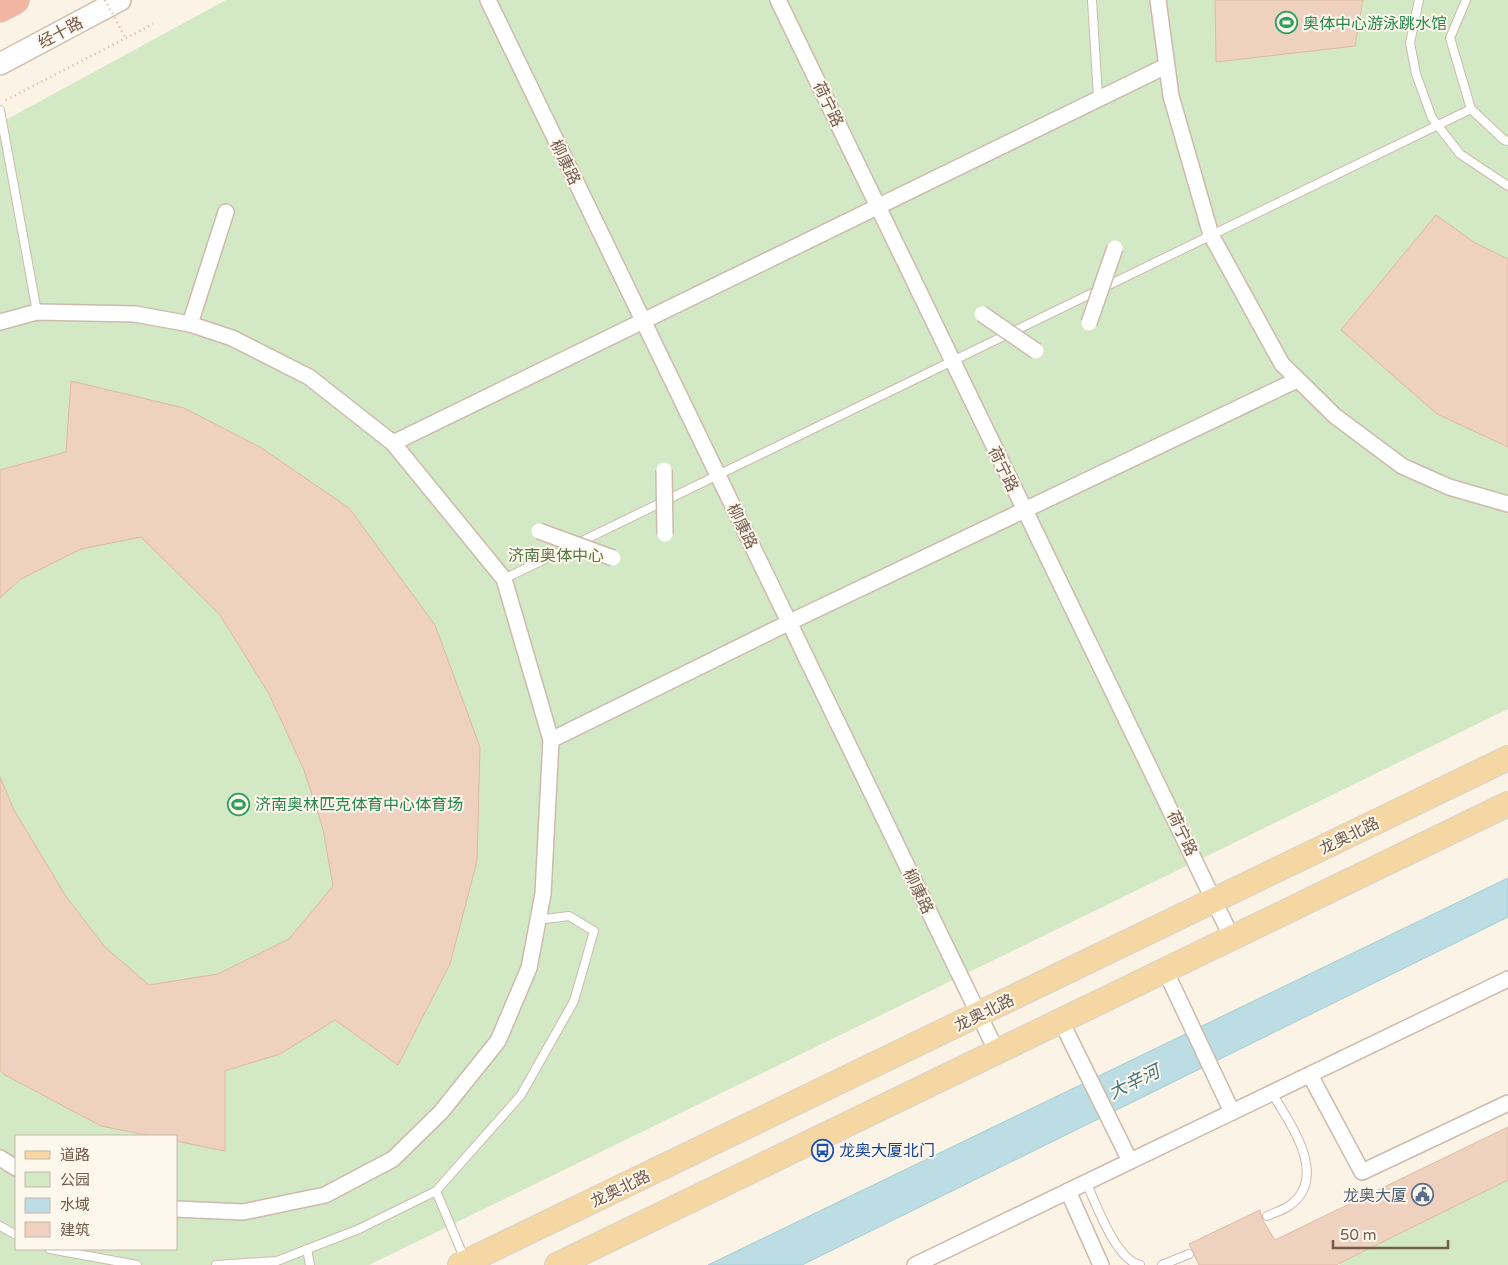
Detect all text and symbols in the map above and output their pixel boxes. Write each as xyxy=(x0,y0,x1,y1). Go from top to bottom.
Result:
sports icon: 奥体中心游泳跳水馆 xyxy=(1275,11,1299,35)
street label: 经十路 xyxy=(35,13,86,53)
place label: 奥体中心游泳跳水馆 xyxy=(1303,14,1447,34)
street label: 荷宁路 xyxy=(809,78,848,130)
street label: 柳康路 xyxy=(546,136,585,188)
street label: 荷宁路 xyxy=(984,443,1023,495)
street label: 柳康路 xyxy=(723,500,762,552)
park label: 济南奥体中心 xyxy=(508,546,604,566)
sports icon: 济南奥林匹克体育中心体育场 xyxy=(227,792,251,816)
place label: 济南奥林匹克体育中心体育场 xyxy=(255,795,463,815)
street label: 荷宁路 xyxy=(1163,807,1202,859)
street label: 龙奥北路 xyxy=(1316,813,1383,859)
street label: 柳康路 xyxy=(899,865,938,917)
street label: 龙奥北路 xyxy=(951,990,1018,1036)
water label: 大辛河 xyxy=(1105,1059,1166,1104)
legend xyxy=(15,1135,178,1250)
bus stop icon: 龙奥大厦北门 xyxy=(811,1138,835,1162)
place label: 龙奥大厦北门 xyxy=(839,1141,935,1161)
text: 道路 xyxy=(60,1146,90,1164)
street label: 龙奥北路 xyxy=(587,1166,654,1212)
text: 公园 xyxy=(60,1171,90,1189)
public building icon: 龙奥大厦 xyxy=(1411,1183,1435,1207)
place label: 龙奥大厦 xyxy=(1343,1186,1407,1206)
text: 水域 xyxy=(60,1196,90,1214)
scale bar xyxy=(1333,1218,1448,1250)
text: 建筑 xyxy=(60,1221,90,1239)
text: 50 m xyxy=(1340,1226,1377,1244)

